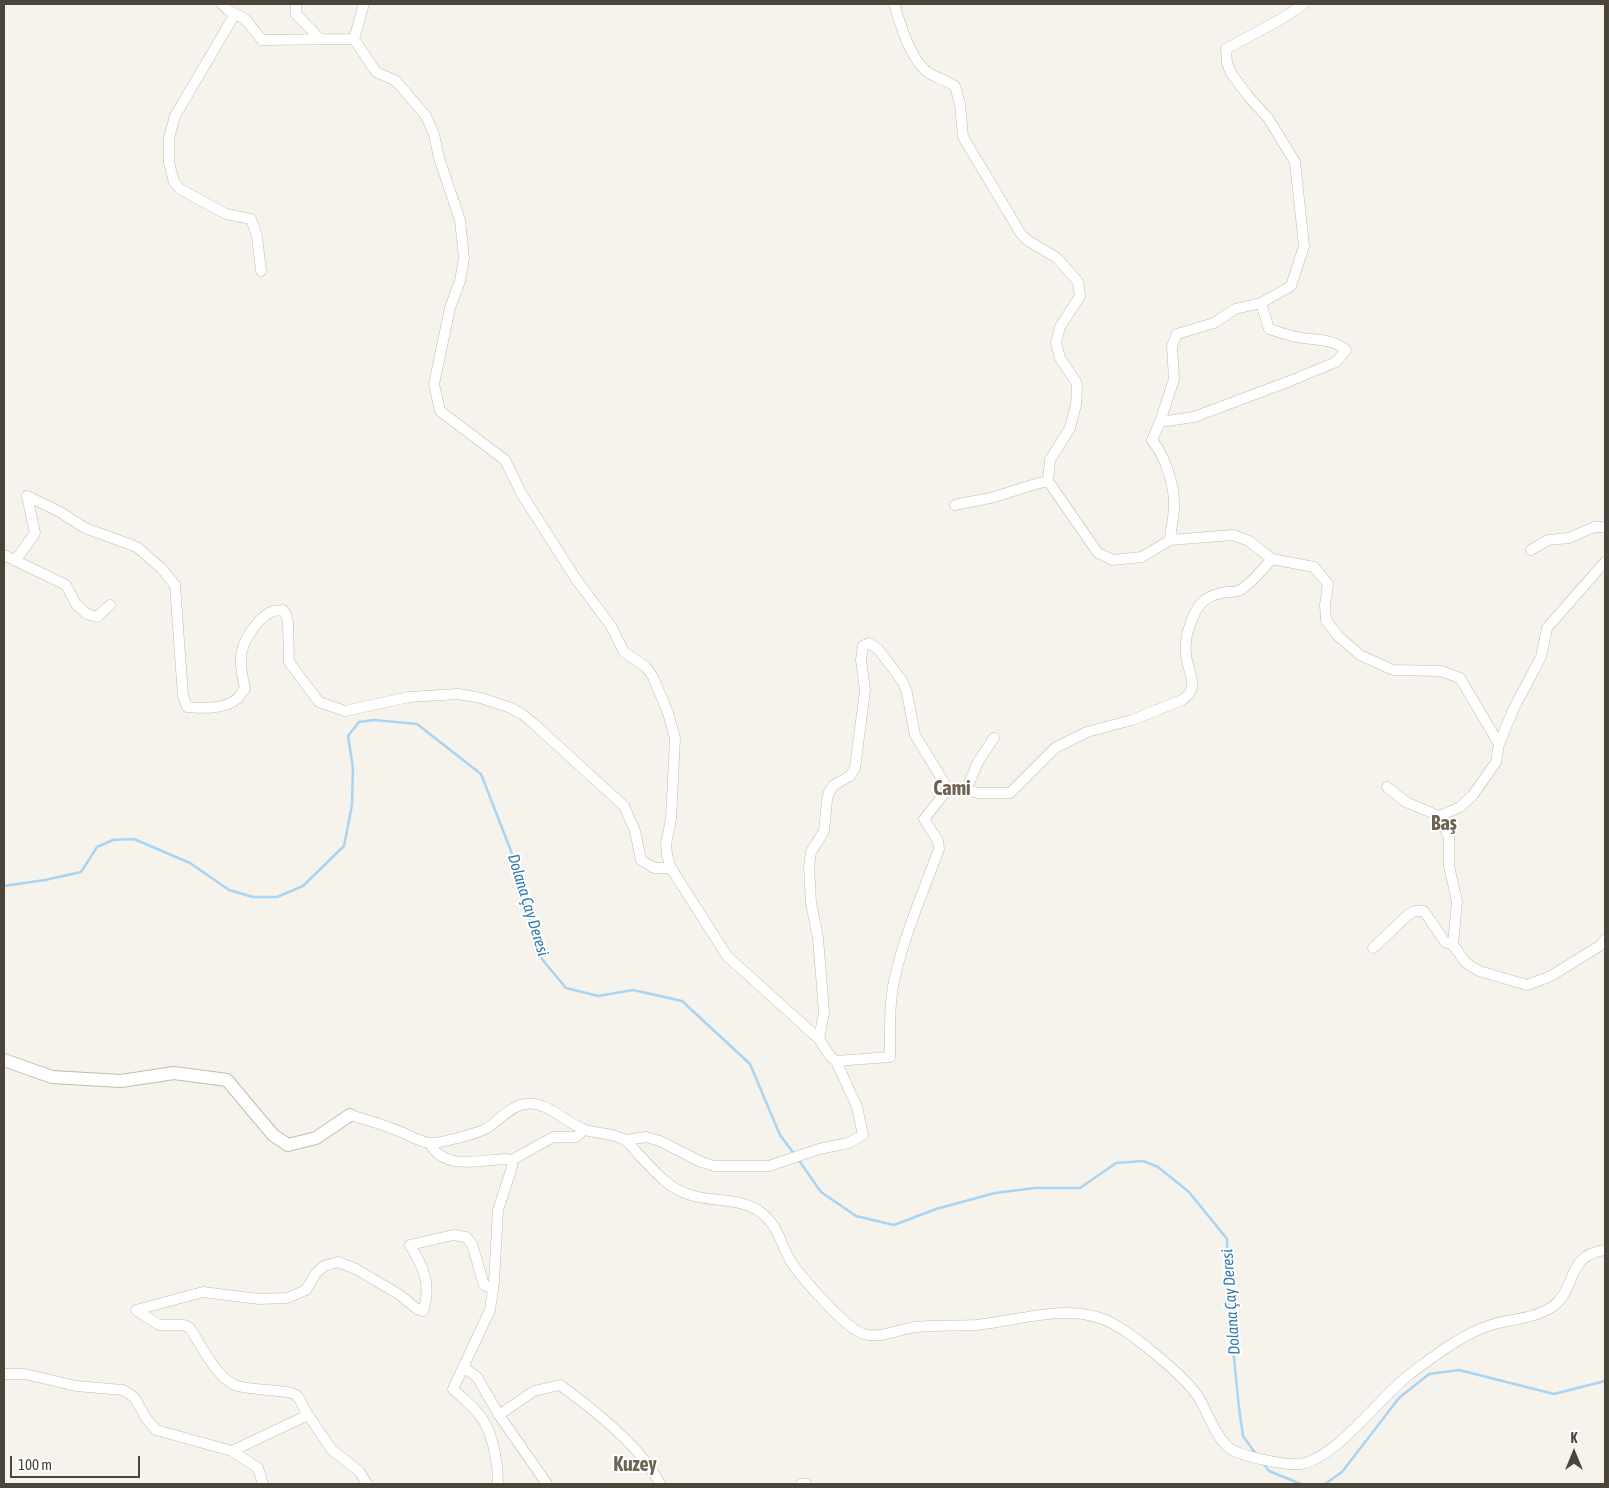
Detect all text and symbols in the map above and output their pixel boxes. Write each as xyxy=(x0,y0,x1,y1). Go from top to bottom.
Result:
district label: Cami xyxy=(933,777,971,801)
district label: Baş xyxy=(1431,812,1457,836)
water label: Dolana Çay Deresi xyxy=(503,852,553,958)
water label: Dolana Çay Deresi xyxy=(1218,1249,1244,1355)
north arrow xyxy=(1549,1428,1599,1478)
text: K xyxy=(1571,1430,1577,1446)
scale bar xyxy=(12,1446,142,1478)
district label: Kuzey xyxy=(613,1453,657,1477)
text: 100 m xyxy=(18,1456,52,1473)

